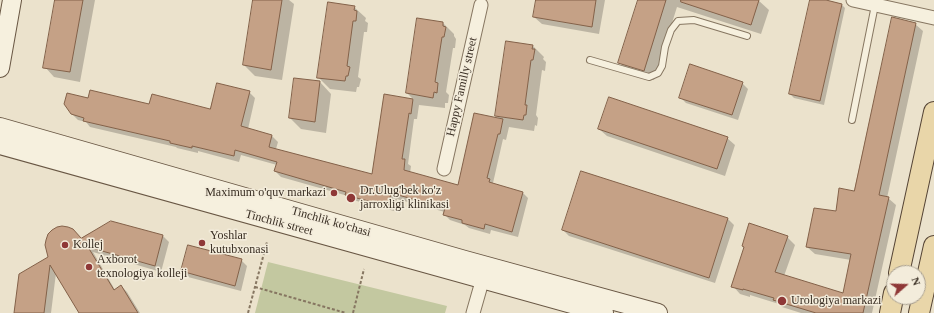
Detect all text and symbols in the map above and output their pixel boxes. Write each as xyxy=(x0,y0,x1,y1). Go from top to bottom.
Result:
street label: Happy Familly street xyxy=(444,36,480,138)
place label: Dr.Ulug'bek ko'z jarroxligi klinikasi xyxy=(360,184,449,212)
place label: Maximum o'quv markazi xyxy=(205,186,326,200)
marker: Maximum o'quv markazi xyxy=(329,188,339,198)
marker: Dr.Ulug'bek ko'z jarroxligi klinikasi xyxy=(345,192,357,204)
street label: Tinchlik ko'chasi xyxy=(290,204,372,240)
street label: Tinchlik street xyxy=(244,207,314,239)
place label: Yoshlar kutubxonasi xyxy=(210,229,269,257)
place label: Kollej xyxy=(73,238,103,252)
marker: Yoshlar kutubxonasi xyxy=(197,238,207,248)
marker: Kollej xyxy=(60,240,70,250)
place label: Axborot texnologiya kolleji xyxy=(97,253,187,281)
marker: Axborot texnologiya kolleji xyxy=(84,262,94,272)
north arrow xyxy=(886,265,926,305)
text: N xyxy=(909,275,923,287)
place label: Urologiya markazi xyxy=(791,294,881,308)
marker: Urologiya markazi xyxy=(776,295,788,307)

